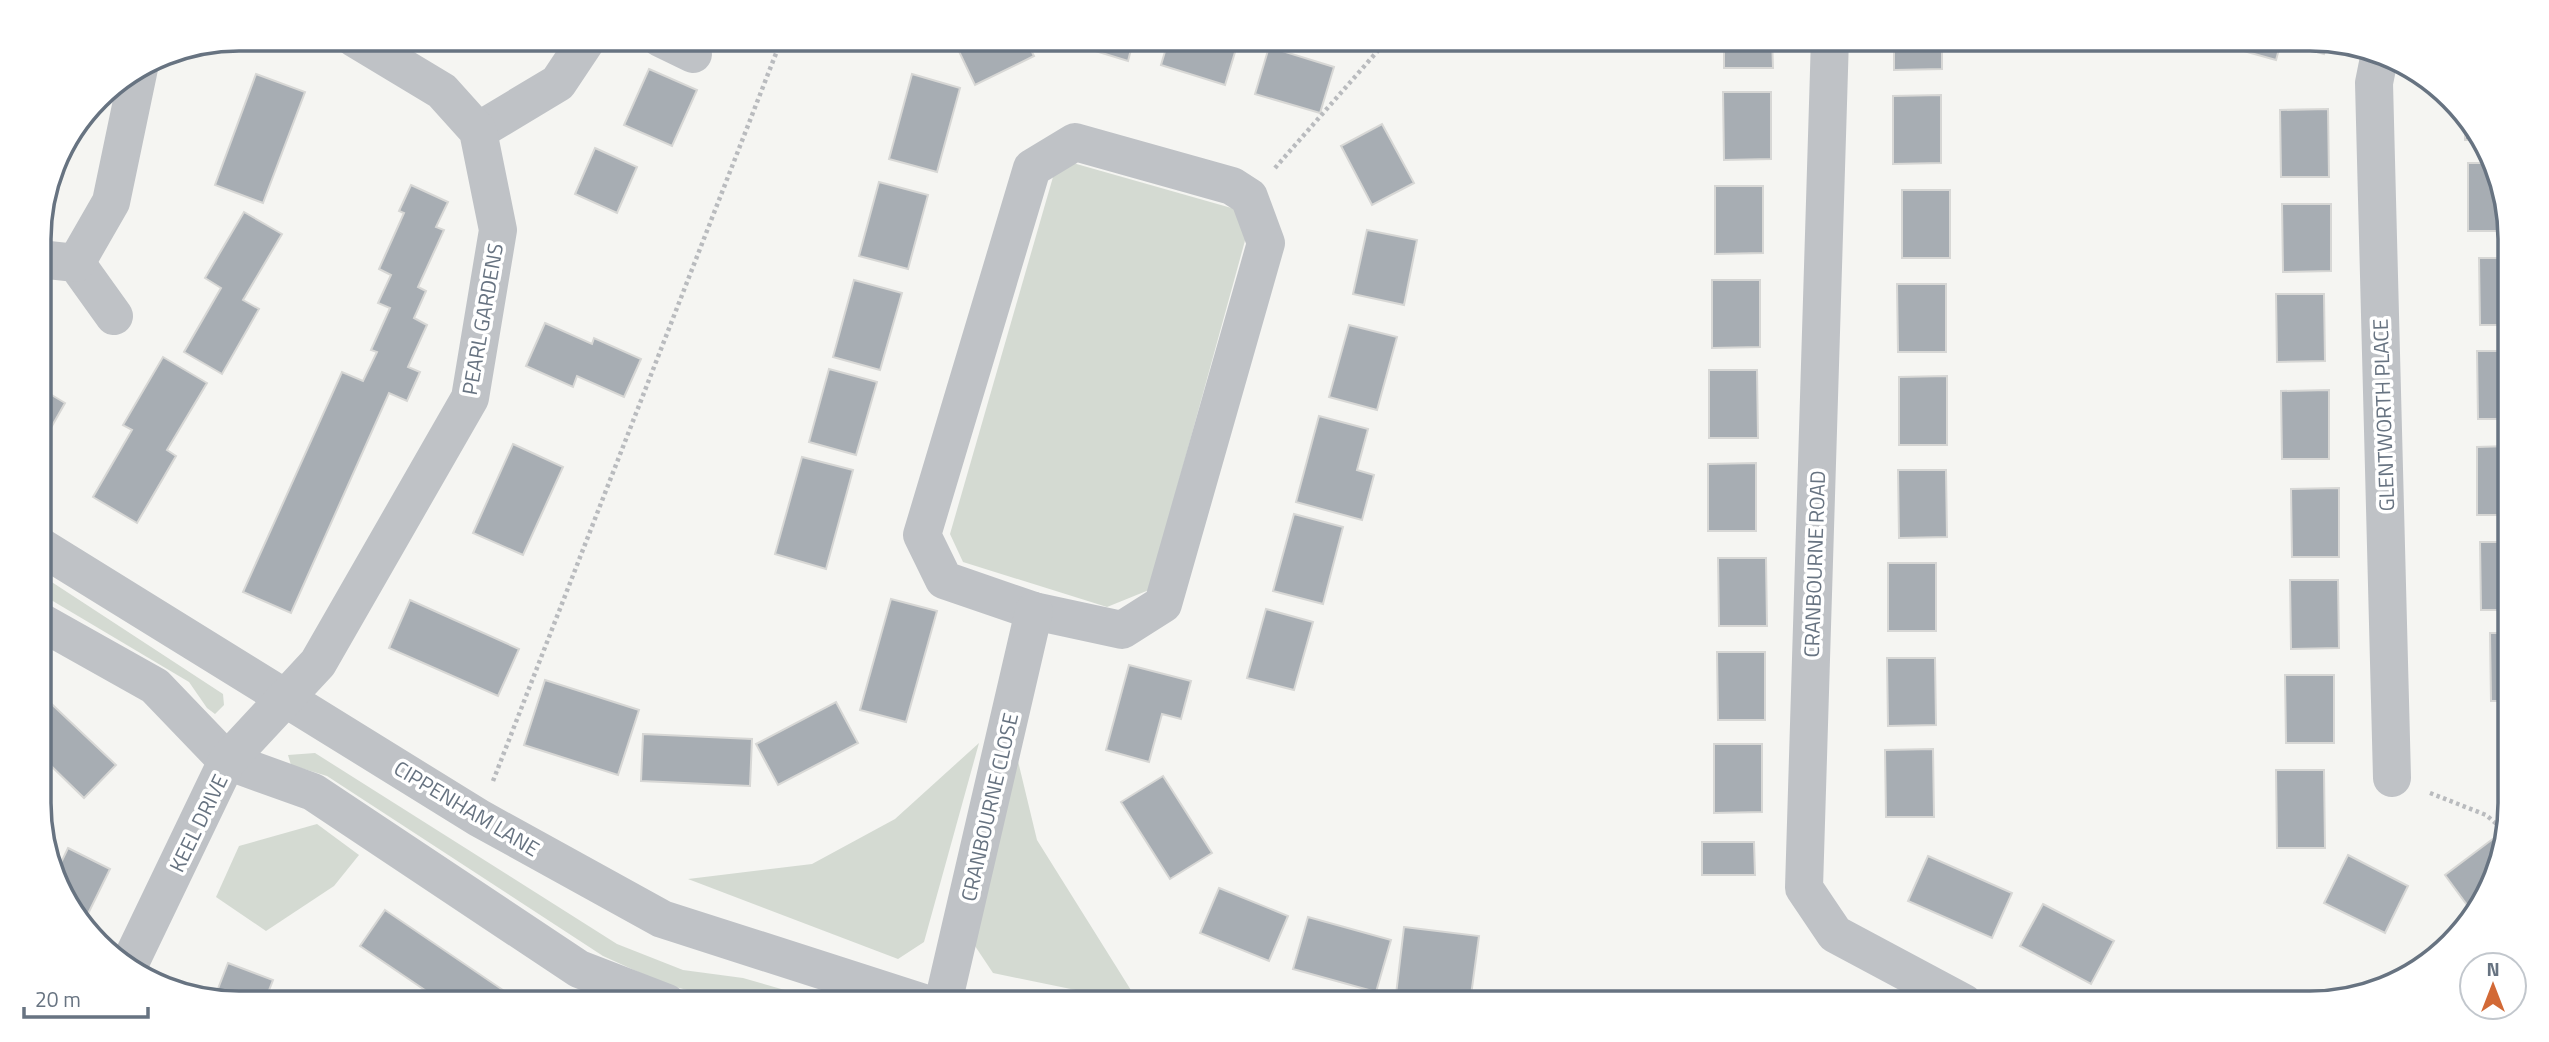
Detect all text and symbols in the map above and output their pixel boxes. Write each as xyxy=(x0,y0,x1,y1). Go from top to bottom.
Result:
street label: PEARL GARDENS xyxy=(453,241,511,397)
street label: GLENTWORTH PLACE xyxy=(2364,318,2402,512)
street label: CRANBOURNE ROAD xyxy=(1795,470,1833,658)
street label: CRANBOURNE CLOSE xyxy=(952,710,1026,904)
street label: CIPPENHAM LANE xyxy=(388,752,546,864)
street label: KEEL DRIVE xyxy=(161,769,235,877)
north arrow xyxy=(2458,951,2528,1021)
text: N xyxy=(2486,954,2500,983)
scale bar xyxy=(24,976,149,1020)
text: 20 m xyxy=(35,983,81,1015)

